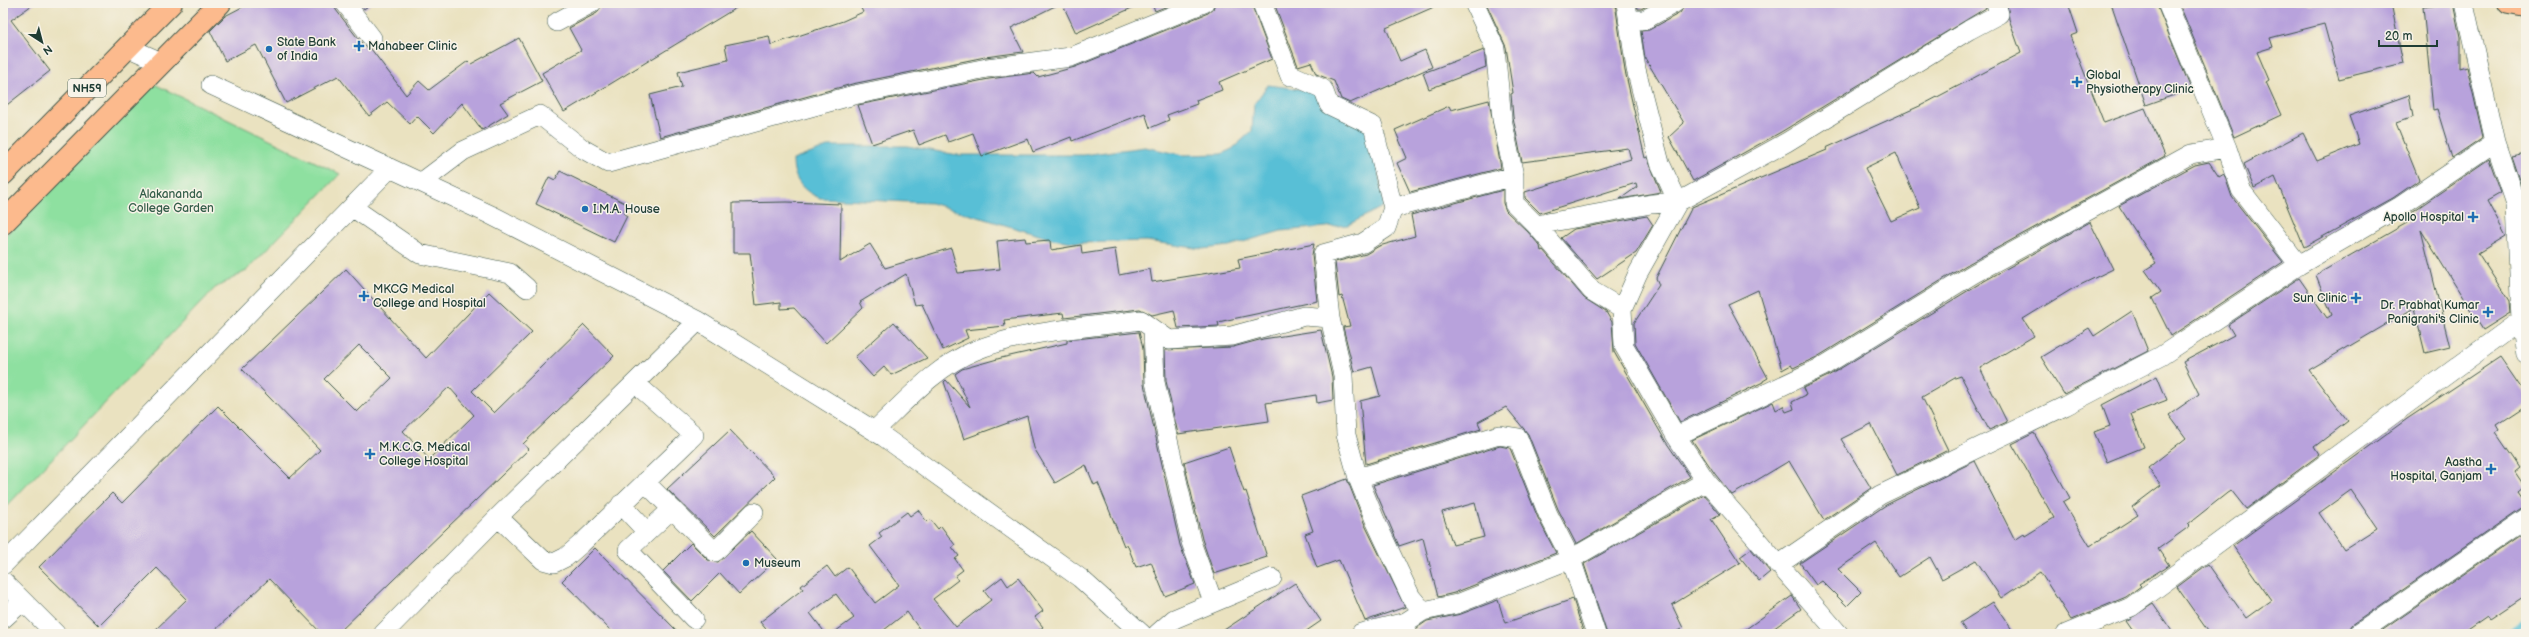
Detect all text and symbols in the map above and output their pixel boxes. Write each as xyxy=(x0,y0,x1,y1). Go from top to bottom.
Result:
north arrow xyxy=(22,22,62,62)
scale bar xyxy=(2379,22,2437,48)
text: 20 m xyxy=(2385,29,2412,44)
place label: State Bank of India xyxy=(277,35,336,64)
place label: Mahabeer Clinic xyxy=(368,39,457,54)
marker: Mahabeer Clinic xyxy=(353,40,365,52)
text: N xyxy=(40,42,55,57)
marker: State Bank of India xyxy=(264,44,274,54)
place label: Global Physiotherapy Clinic xyxy=(2086,68,2194,97)
marker: Global Physiotherapy Clinic xyxy=(2071,76,2083,88)
road number: NH59 xyxy=(68,79,106,97)
park label: Alakananda College Garden xyxy=(128,187,214,216)
place label: I.M.A. House xyxy=(593,202,660,217)
marker: I.M.A. House xyxy=(580,204,590,214)
place label: Apollo Hospital xyxy=(2383,210,2464,225)
marker: Apollo Hospital xyxy=(2467,211,2479,223)
place label: MKCG Medical College and Hospital xyxy=(373,282,486,311)
marker: MKCG Medical College and Hospital xyxy=(358,290,370,302)
place label: Sun Clinic xyxy=(2293,291,2347,306)
marker: Sun Clinic xyxy=(2350,292,2362,304)
place label: Dr. Prabhat Kumar Panigrahi's Clinic xyxy=(2380,298,2480,327)
marker: Dr. Prabhat Kumar Panigrahi's Clinic xyxy=(2482,306,2494,318)
place label: M.K.C.G. Medical College Hospital xyxy=(379,440,470,469)
marker: M.K.C.G. Medical College Hospital xyxy=(364,448,376,460)
place label: Aastha Hospital, Ganjam xyxy=(2390,455,2482,484)
marker: Aastha Hospital, Ganjam xyxy=(2485,463,2497,475)
place label: Museum xyxy=(754,556,801,571)
marker: Museum xyxy=(741,558,751,568)

